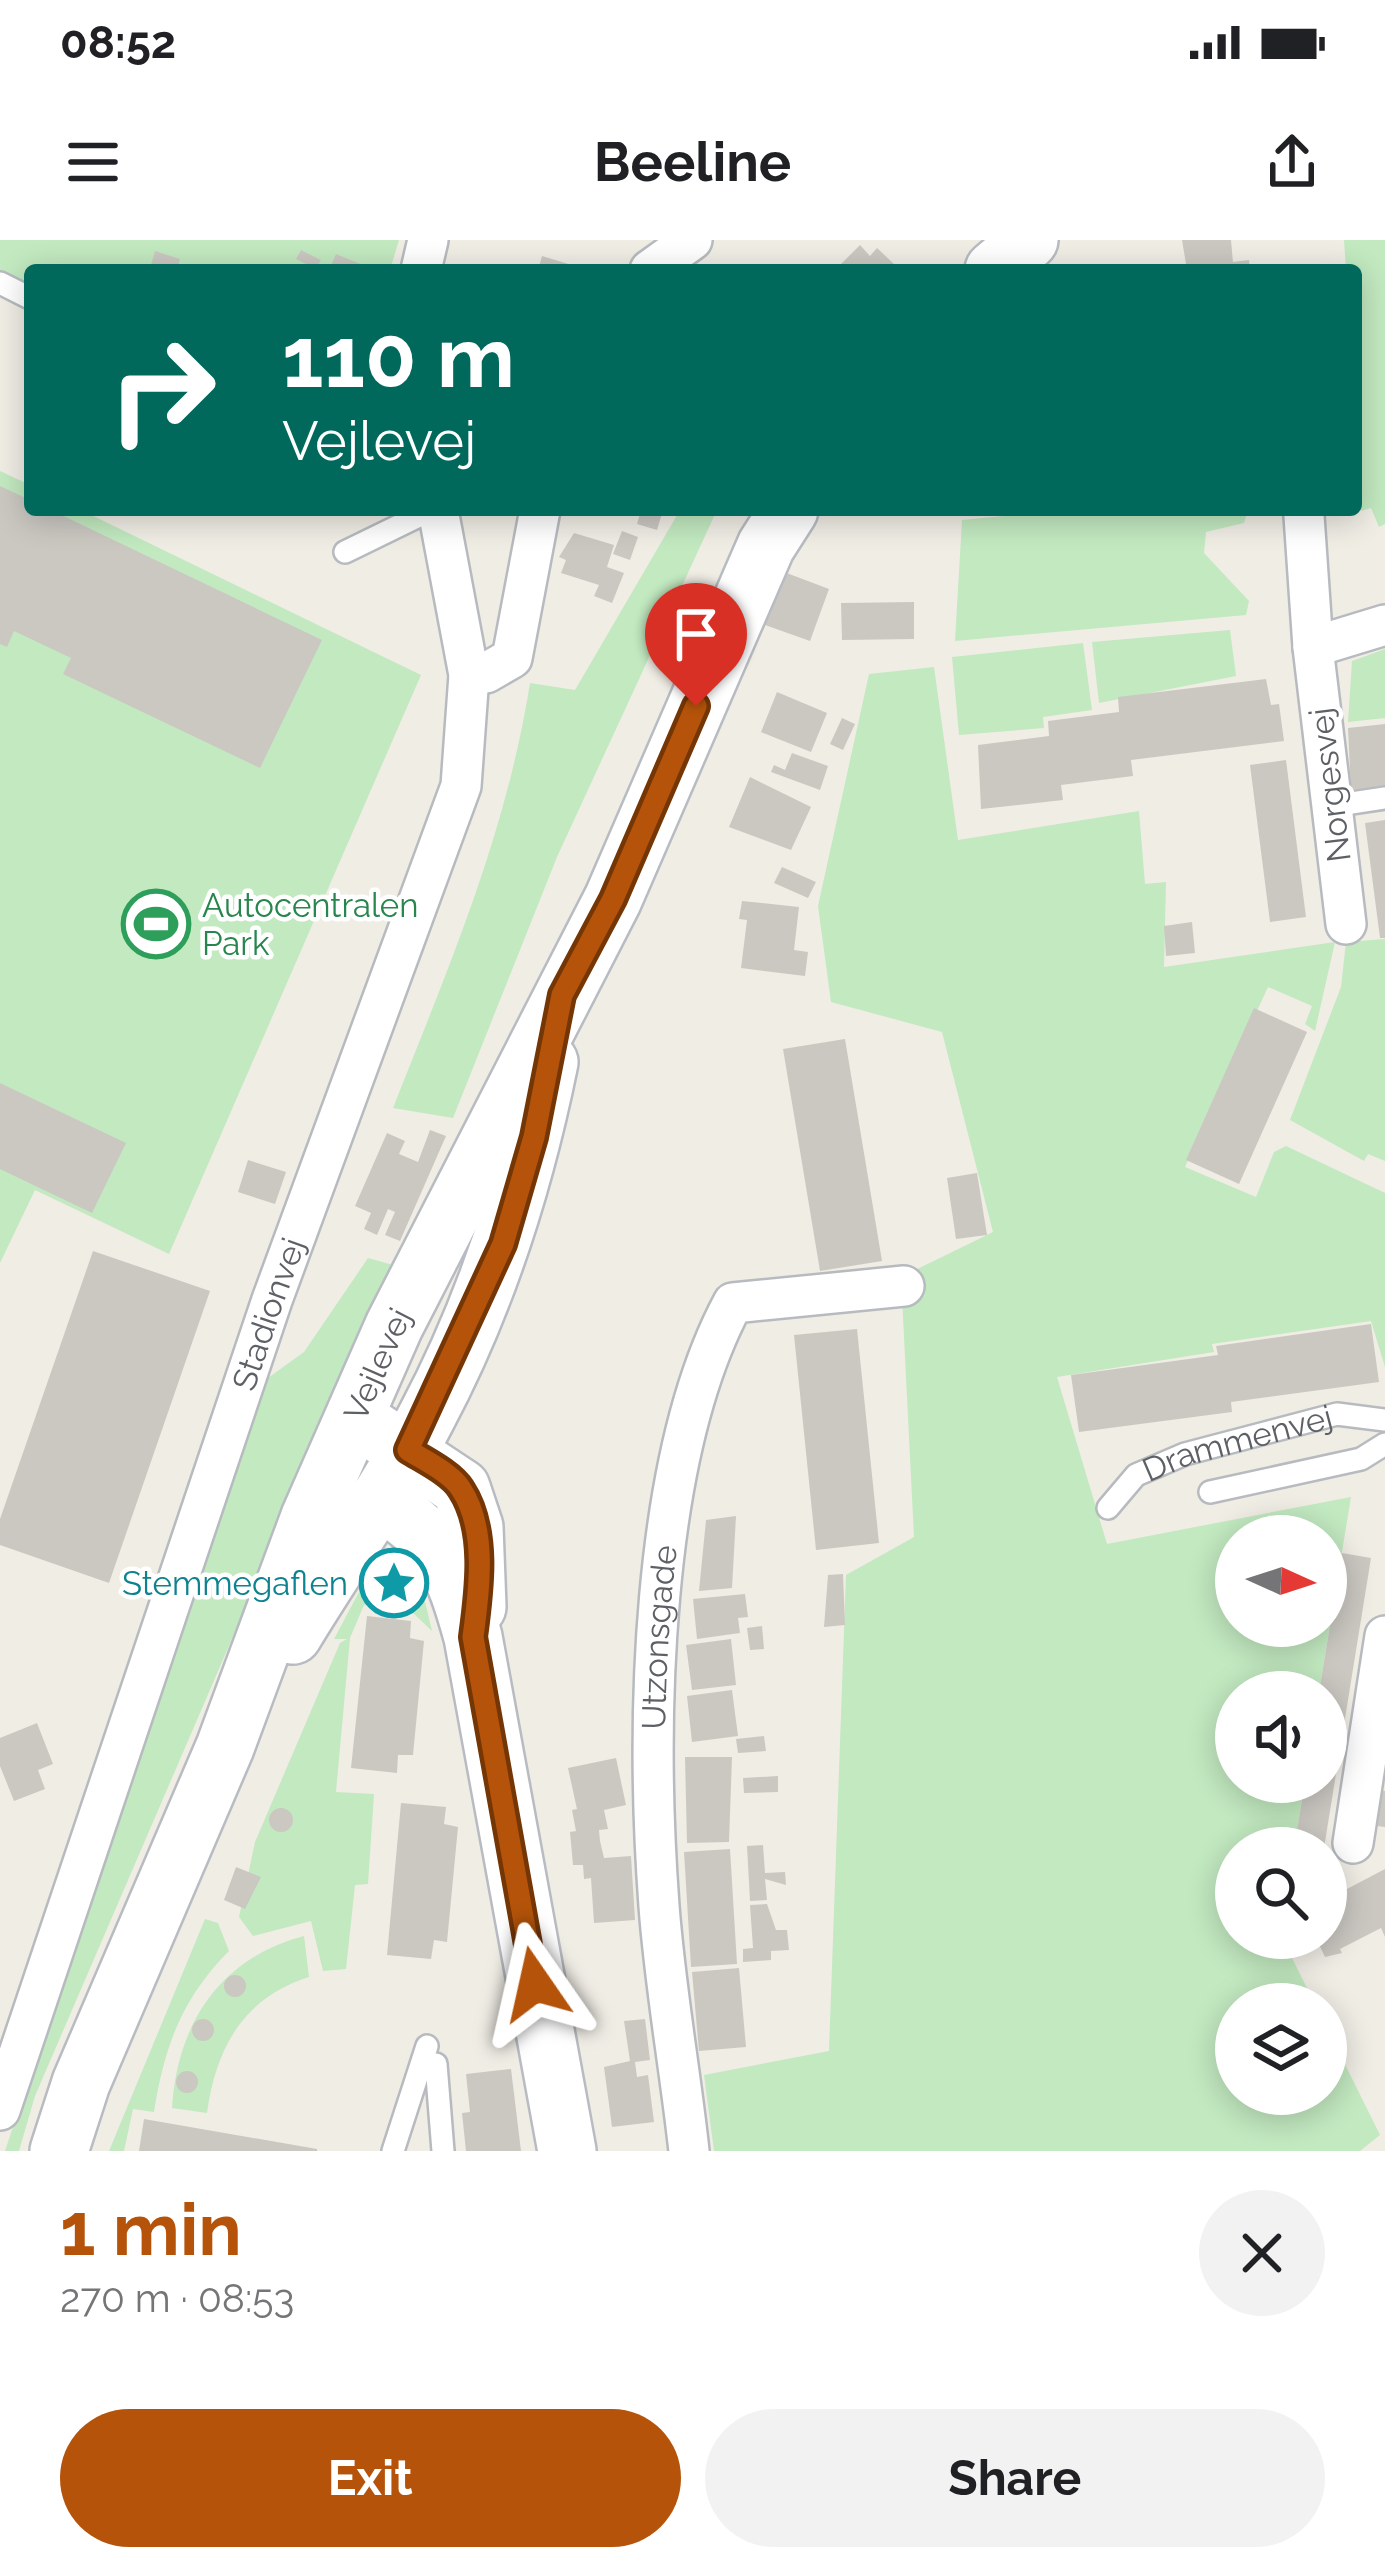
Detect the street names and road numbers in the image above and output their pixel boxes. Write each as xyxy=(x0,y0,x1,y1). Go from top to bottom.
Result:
street label: Norgesvej xyxy=(1301,706,1359,864)
street label: Stadionvej xyxy=(224,1232,313,1395)
street label: Vejlevej xyxy=(335,1302,419,1427)
street label: Drammenvej xyxy=(1136,1397,1336,1489)
street label: Utzonsgade xyxy=(634,1543,685,1730)

